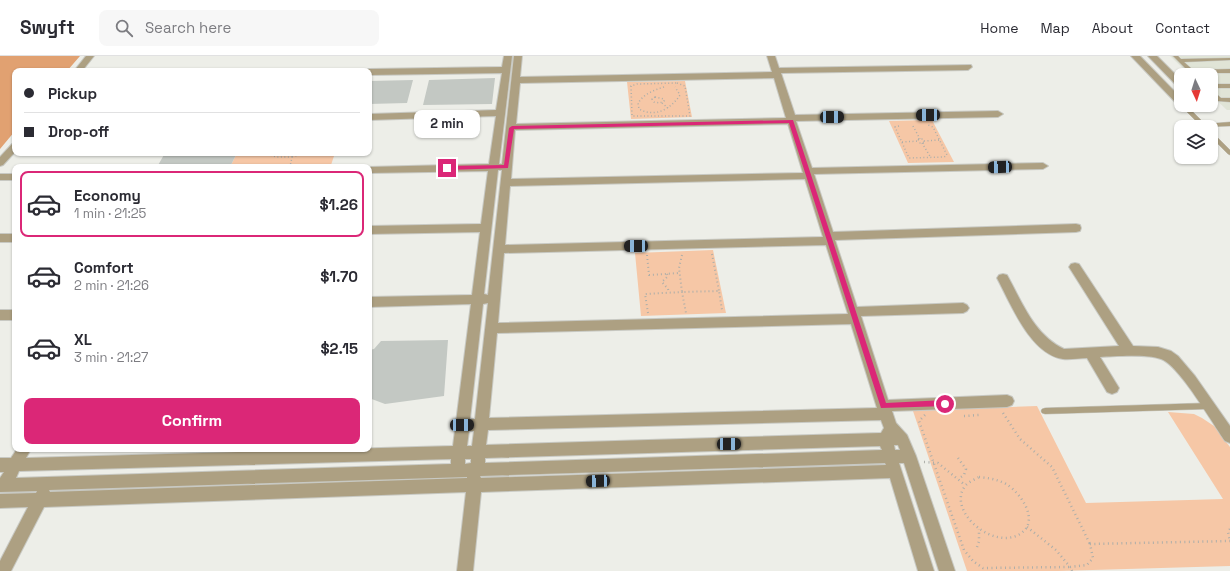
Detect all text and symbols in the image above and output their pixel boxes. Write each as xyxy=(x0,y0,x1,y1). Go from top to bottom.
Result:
search box xyxy=(99,10,379,46)
text: Swyft xyxy=(20,15,75,40)
icon: search xyxy=(113,17,135,39)
text: Search here xyxy=(145,18,231,37)
text: Home xyxy=(980,19,1018,37)
text: Map xyxy=(1040,19,1070,37)
text: About xyxy=(1092,19,1133,37)
text: Contact xyxy=(1155,19,1210,37)
north arrow xyxy=(1174,68,1218,112)
map controls xyxy=(1174,68,1218,164)
text: Pickup xyxy=(48,84,97,103)
car xyxy=(916,109,940,121)
callout: 2 min xyxy=(414,110,480,138)
car xyxy=(820,111,844,123)
text: 2 min xyxy=(430,115,464,132)
button: layers xyxy=(1174,120,1218,164)
text: Drop-off xyxy=(48,122,109,141)
route end xyxy=(438,159,456,177)
car xyxy=(988,161,1012,173)
icon: car xyxy=(26,186,62,222)
text: Economy xyxy=(74,186,141,205)
text: $1.26 xyxy=(319,195,358,214)
text: 1 min · 21:25 xyxy=(74,205,146,222)
car xyxy=(624,240,648,252)
icon: car xyxy=(26,258,62,294)
text: Comfort xyxy=(74,258,134,277)
text: $1.70 xyxy=(320,267,358,286)
text: 2 min · 21:26 xyxy=(74,277,149,294)
icon: car xyxy=(26,330,62,366)
text: XL xyxy=(74,330,92,349)
text: $2.15 xyxy=(321,339,358,358)
text: 3 min · 21:27 xyxy=(74,349,148,366)
route start xyxy=(936,395,954,413)
button: Confirm xyxy=(24,398,360,444)
car xyxy=(450,419,474,431)
car xyxy=(717,438,741,450)
car xyxy=(586,475,610,487)

